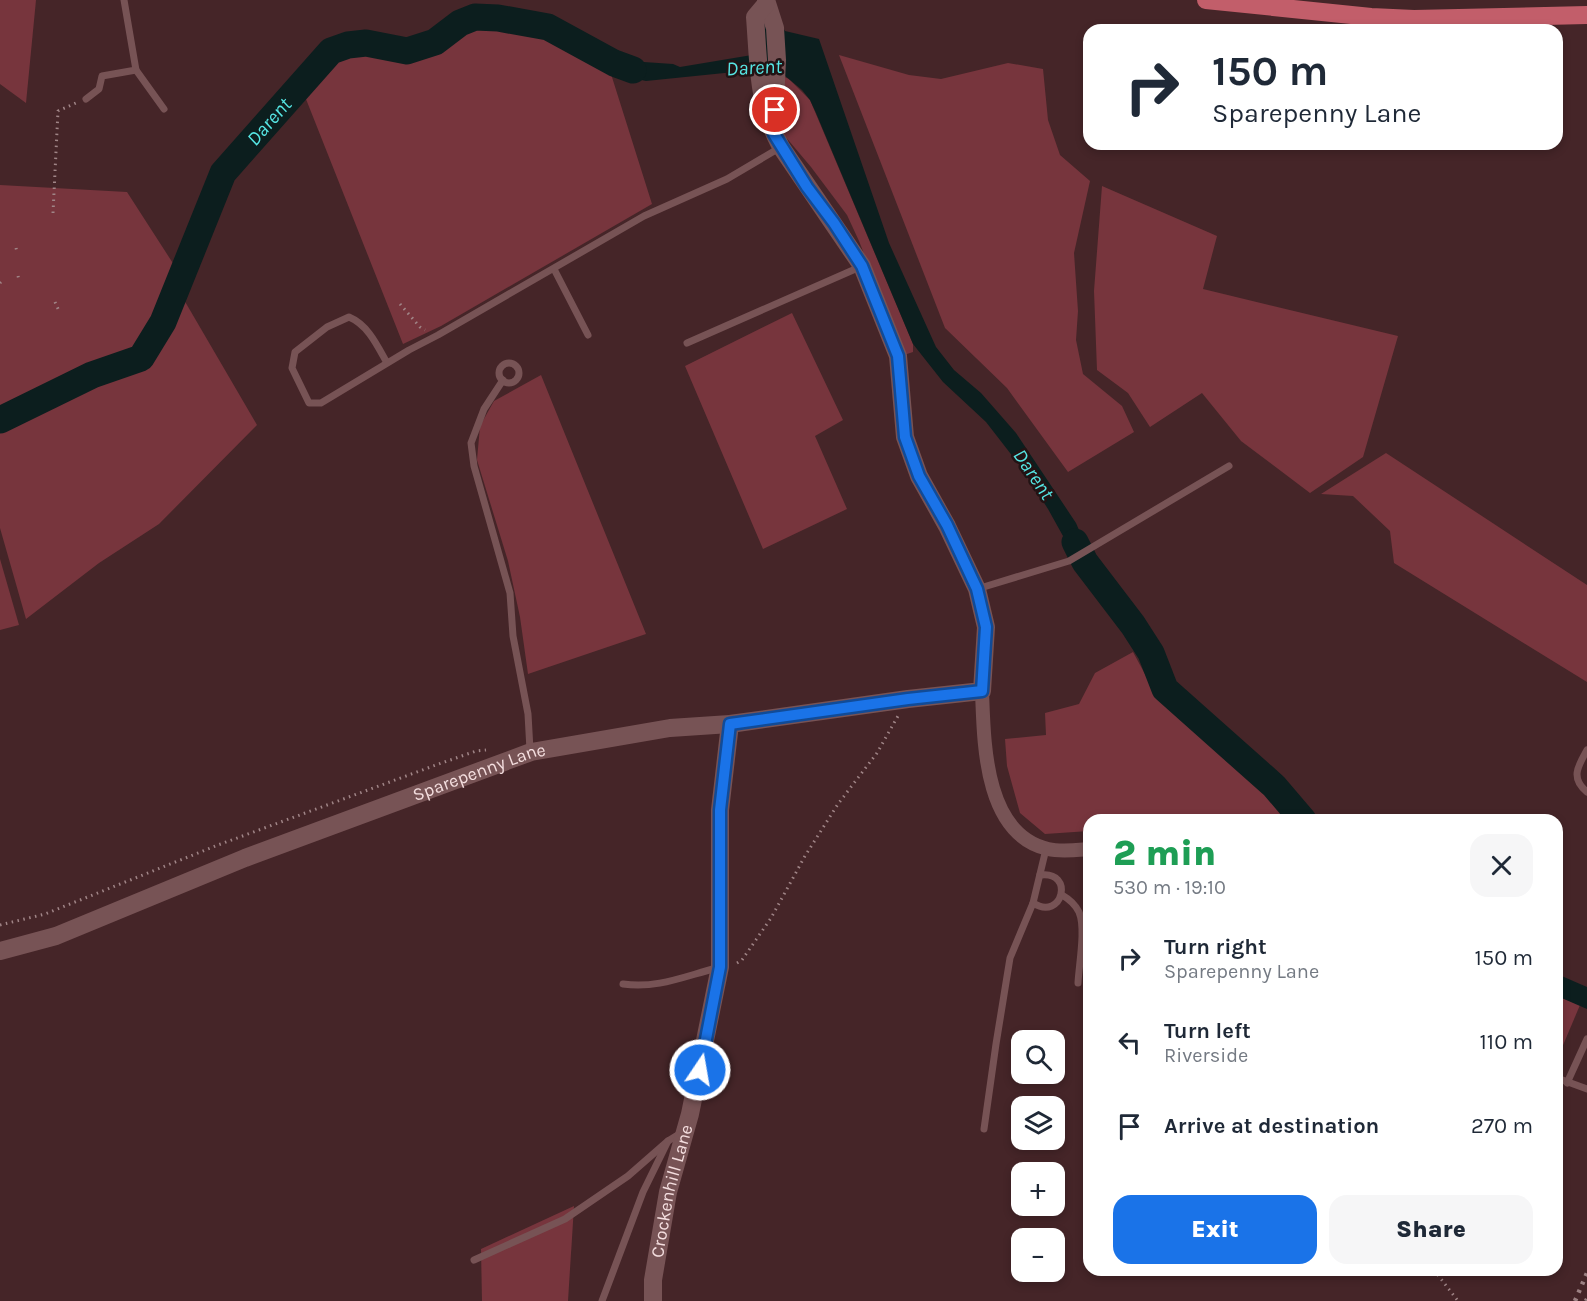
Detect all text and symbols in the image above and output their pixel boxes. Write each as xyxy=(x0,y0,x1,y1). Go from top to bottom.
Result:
text: 150 m xyxy=(1212,46,1328,96)
icon: right xyxy=(1113,48,1191,126)
water label: Darent xyxy=(726,55,783,80)
pin xyxy=(749,84,800,135)
water label: Darent xyxy=(242,93,296,150)
icon: arrive xyxy=(758,93,791,126)
text: Sparepenny Lane xyxy=(1212,97,1421,129)
water label: Darent xyxy=(1008,445,1059,504)
street label: Sparepenny Lane xyxy=(410,739,547,806)
text: 2 min xyxy=(1113,832,1216,874)
button: close xyxy=(1470,834,1533,897)
text: 530 m · 19:10 xyxy=(1113,876,1226,899)
text: Turn right xyxy=(1164,934,1267,960)
icon: right xyxy=(1113,942,1146,975)
text: 150 m xyxy=(1474,945,1533,971)
text: Sparepenny Lane xyxy=(1164,960,1319,983)
text: Turn left xyxy=(1164,1018,1251,1044)
icon: left xyxy=(1113,1026,1146,1059)
text: 110 m xyxy=(1480,1029,1533,1055)
map controls xyxy=(1011,1030,1065,1282)
button: search xyxy=(1011,1030,1065,1084)
position arrow xyxy=(668,1038,732,1102)
text: Riverside xyxy=(1164,1044,1248,1067)
button: layers xyxy=(1011,1096,1065,1150)
icon: arrive xyxy=(1113,1110,1146,1143)
text: Arrive at destination xyxy=(1164,1113,1379,1139)
text: 270 m xyxy=(1471,1113,1533,1139)
street label: Crockenhill Lane xyxy=(646,1122,698,1259)
button: + xyxy=(1011,1162,1065,1216)
button: Exit xyxy=(1113,1195,1317,1264)
button: Share xyxy=(1329,1195,1533,1264)
button: − xyxy=(1011,1228,1065,1282)

